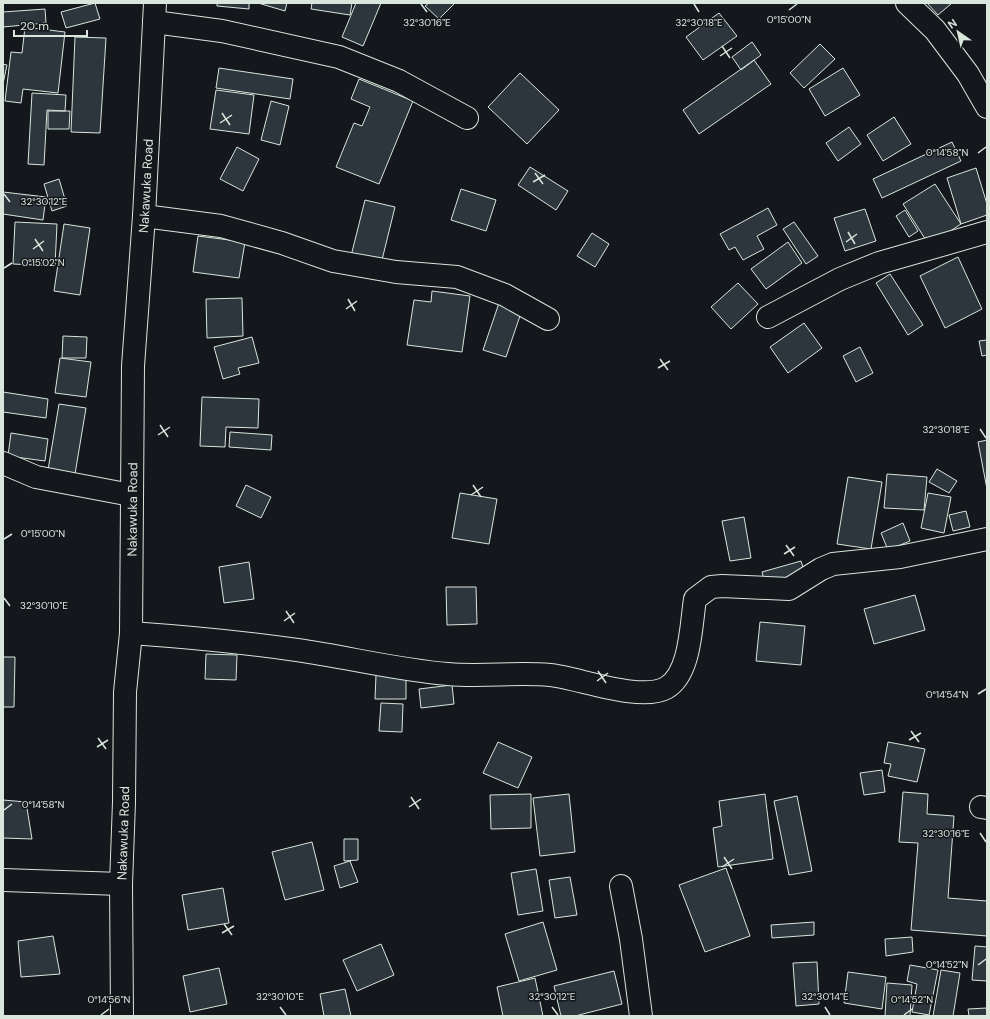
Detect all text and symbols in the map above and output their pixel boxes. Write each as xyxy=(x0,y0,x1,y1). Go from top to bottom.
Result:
scale bar xyxy=(14,12,87,38)
north arrow xyxy=(938,12,978,52)
text: 0°15'00"N xyxy=(767,13,811,26)
text: 32°30'16"E xyxy=(403,16,451,29)
text: 32°30'18"E xyxy=(675,16,723,29)
text: N xyxy=(945,16,960,32)
text: 20 m xyxy=(20,18,49,34)
street label: Nakawuka Road xyxy=(135,138,157,234)
text: 0°14'58"N xyxy=(926,146,968,159)
text: 32°30'12"E xyxy=(21,195,68,208)
text: 0°15'02"N xyxy=(21,256,65,269)
text: 32°30'18"E xyxy=(922,423,970,436)
street label: Nakawuka Road xyxy=(124,462,141,557)
text: 0°15'00"N xyxy=(21,527,65,540)
text: 32°30'10"E xyxy=(20,599,68,612)
text: 0°14'54"N xyxy=(926,688,968,701)
street label: Nakawuka Road xyxy=(113,786,133,880)
text: 0°14'58"N xyxy=(22,798,64,811)
text: 32°30'16"E xyxy=(922,827,970,840)
text: 0°14'52"N xyxy=(926,958,968,971)
text: 32°30'10"E xyxy=(256,990,304,1003)
text: 32°30'12"E xyxy=(529,990,576,1003)
text: 32°30'14"E xyxy=(801,990,849,1003)
text: 0°14'56"N xyxy=(88,993,131,1006)
text: 0°14'52"N xyxy=(891,993,933,1006)

